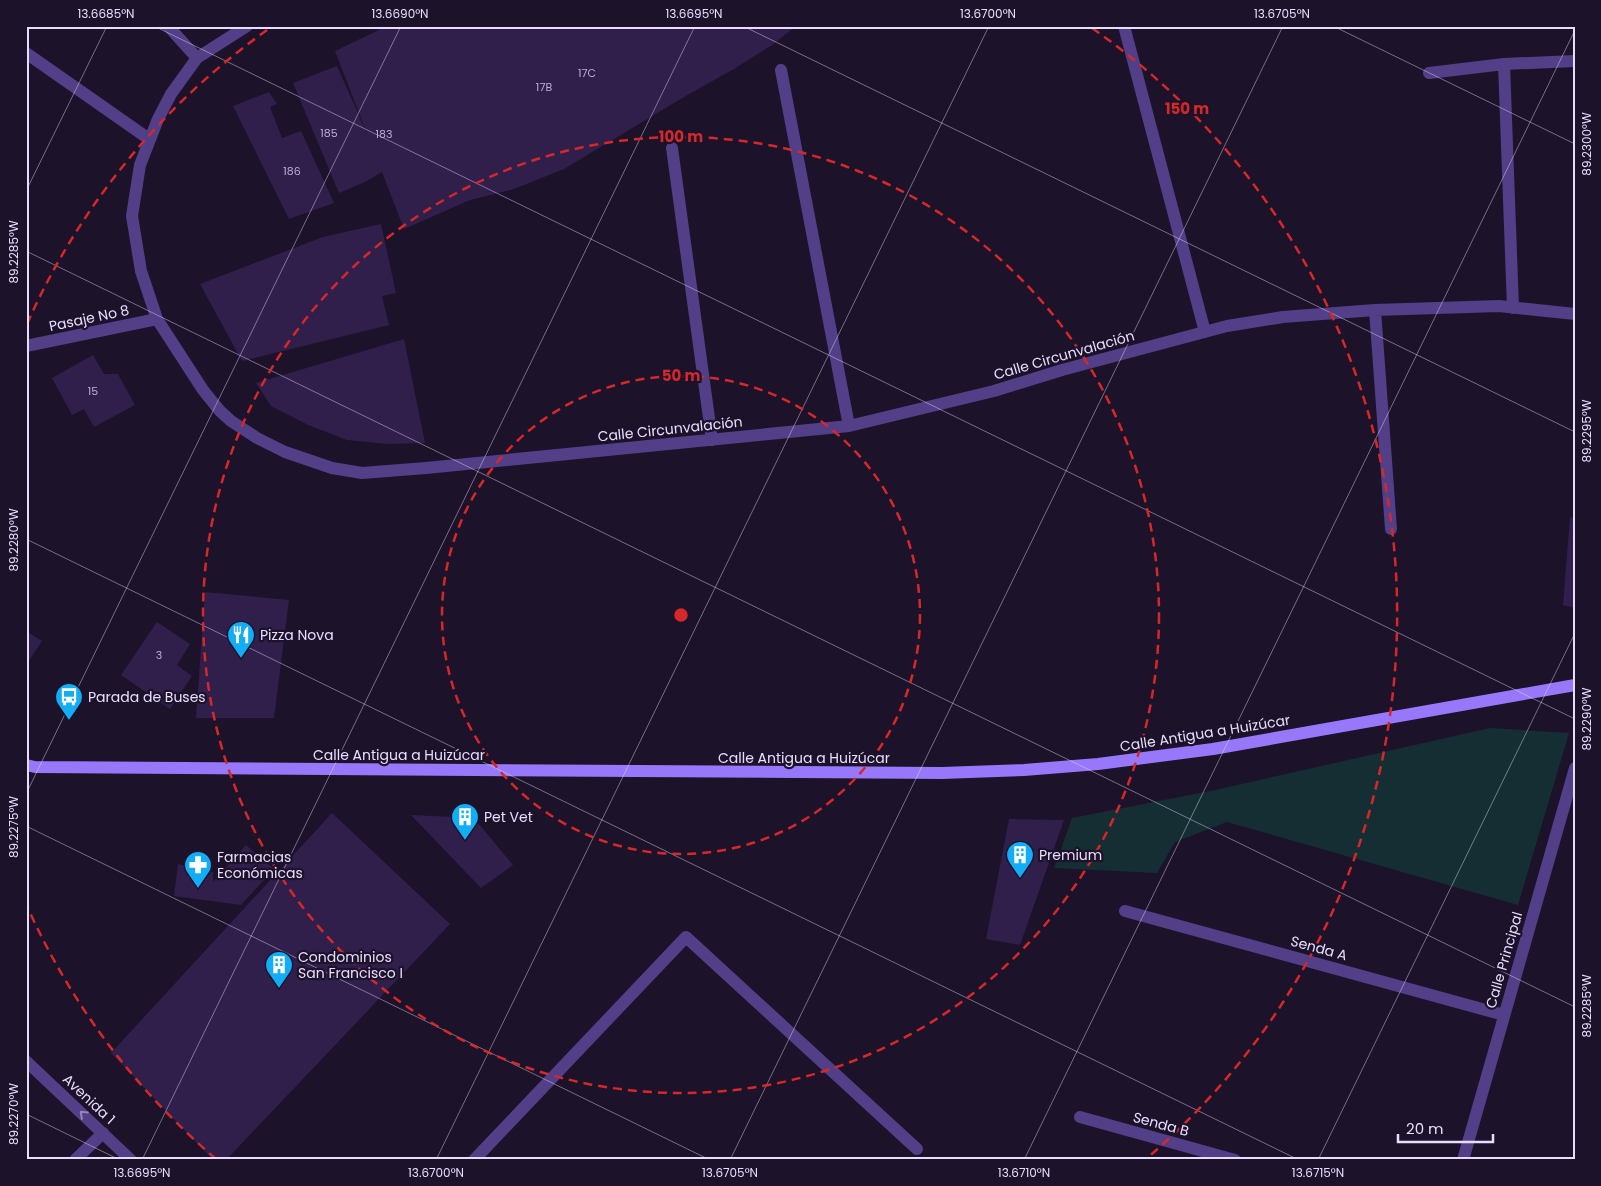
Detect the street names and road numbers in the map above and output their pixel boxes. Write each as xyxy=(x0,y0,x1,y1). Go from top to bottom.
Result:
street label: Pasaje No 8 xyxy=(47,300,131,336)
street label: Calle Circunvalación xyxy=(991,325,1137,385)
street label: Calle Circunvalación xyxy=(597,411,743,447)
street label: Calle Antigua a Huizúcar xyxy=(1119,710,1291,756)
street label: Calle Antigua a Huizúcar xyxy=(313,745,485,765)
street label: Calle Antigua a Huizúcar xyxy=(718,748,890,768)
street label: Calle Principal xyxy=(1481,909,1527,1011)
street label: Senda A xyxy=(1288,931,1350,965)
street label: Avenida 1 xyxy=(58,1069,120,1129)
street label: Senda B xyxy=(1131,1107,1191,1141)

